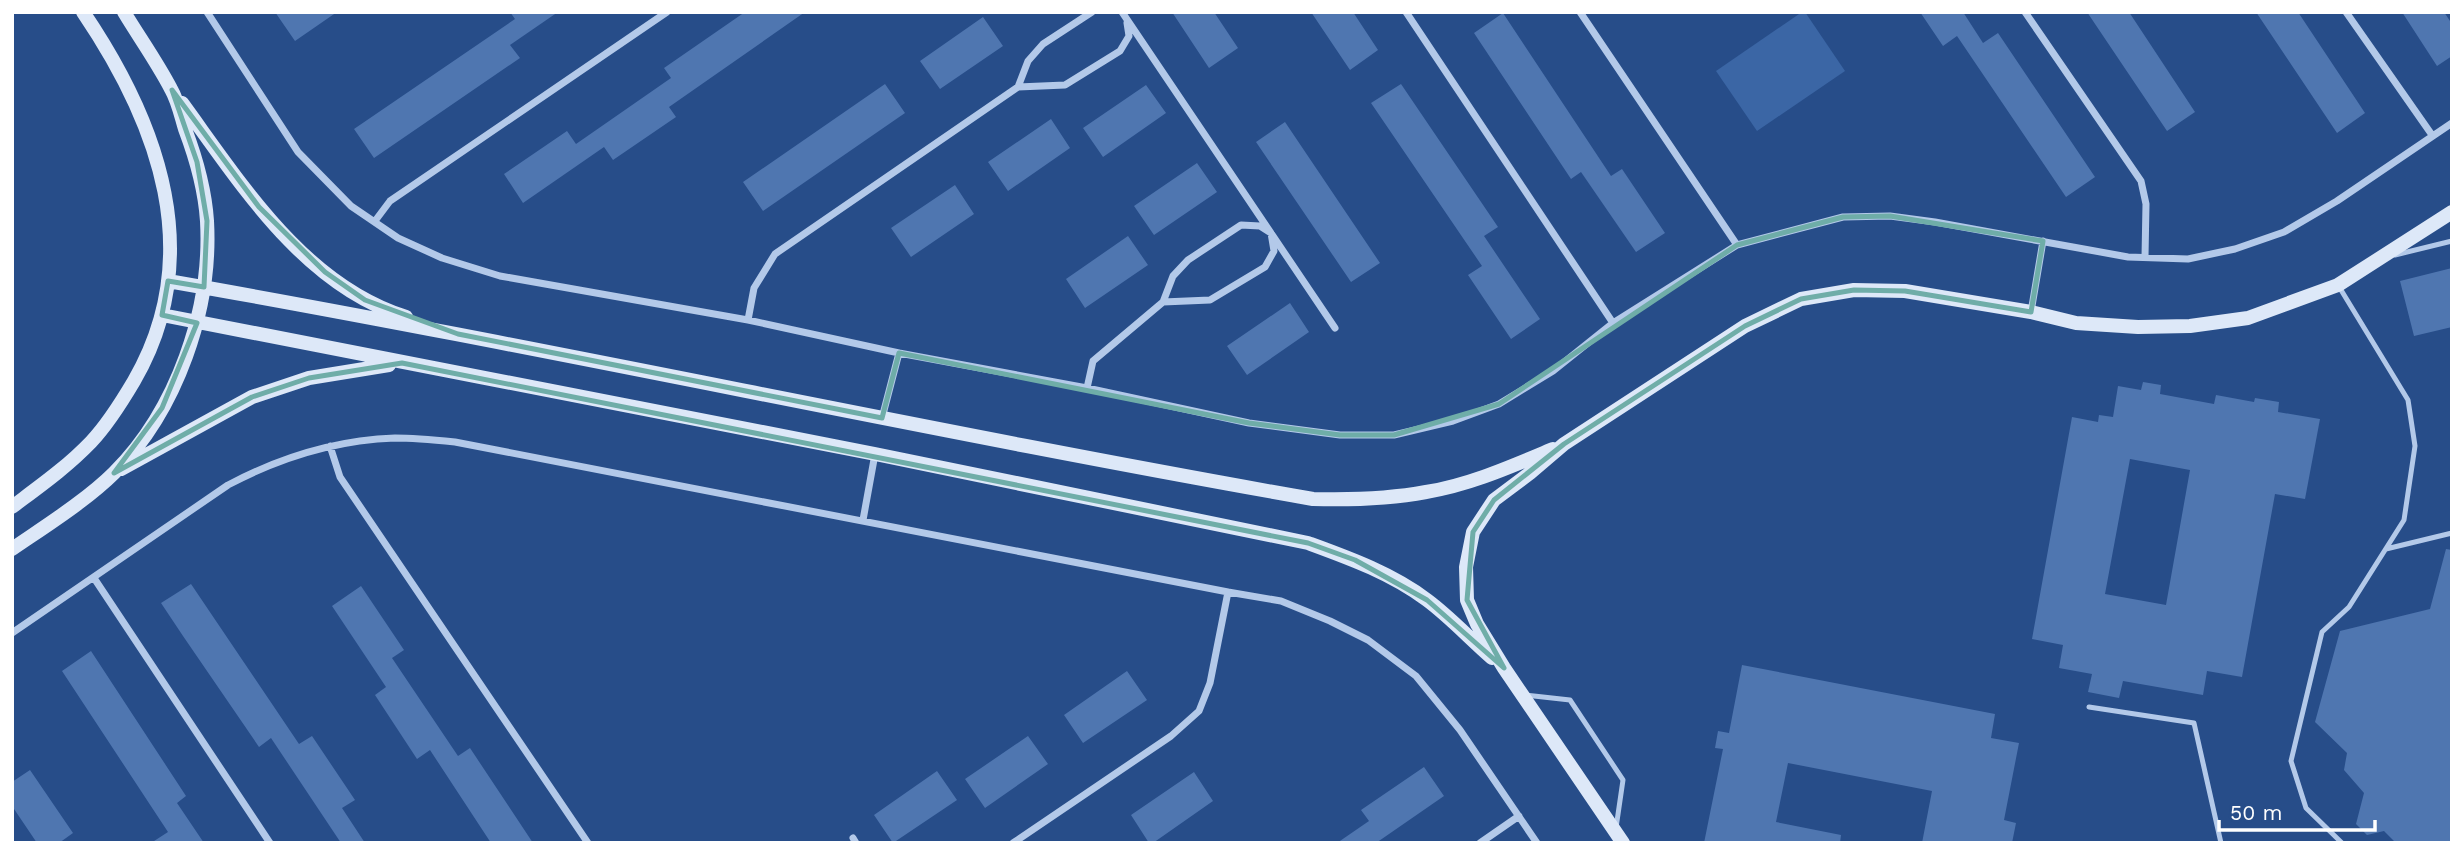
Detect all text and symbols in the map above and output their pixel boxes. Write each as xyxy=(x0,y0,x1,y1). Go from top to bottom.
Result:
scale bar xyxy=(2219,788,2375,832)
text: 50 m xyxy=(2230,800,2282,825)

